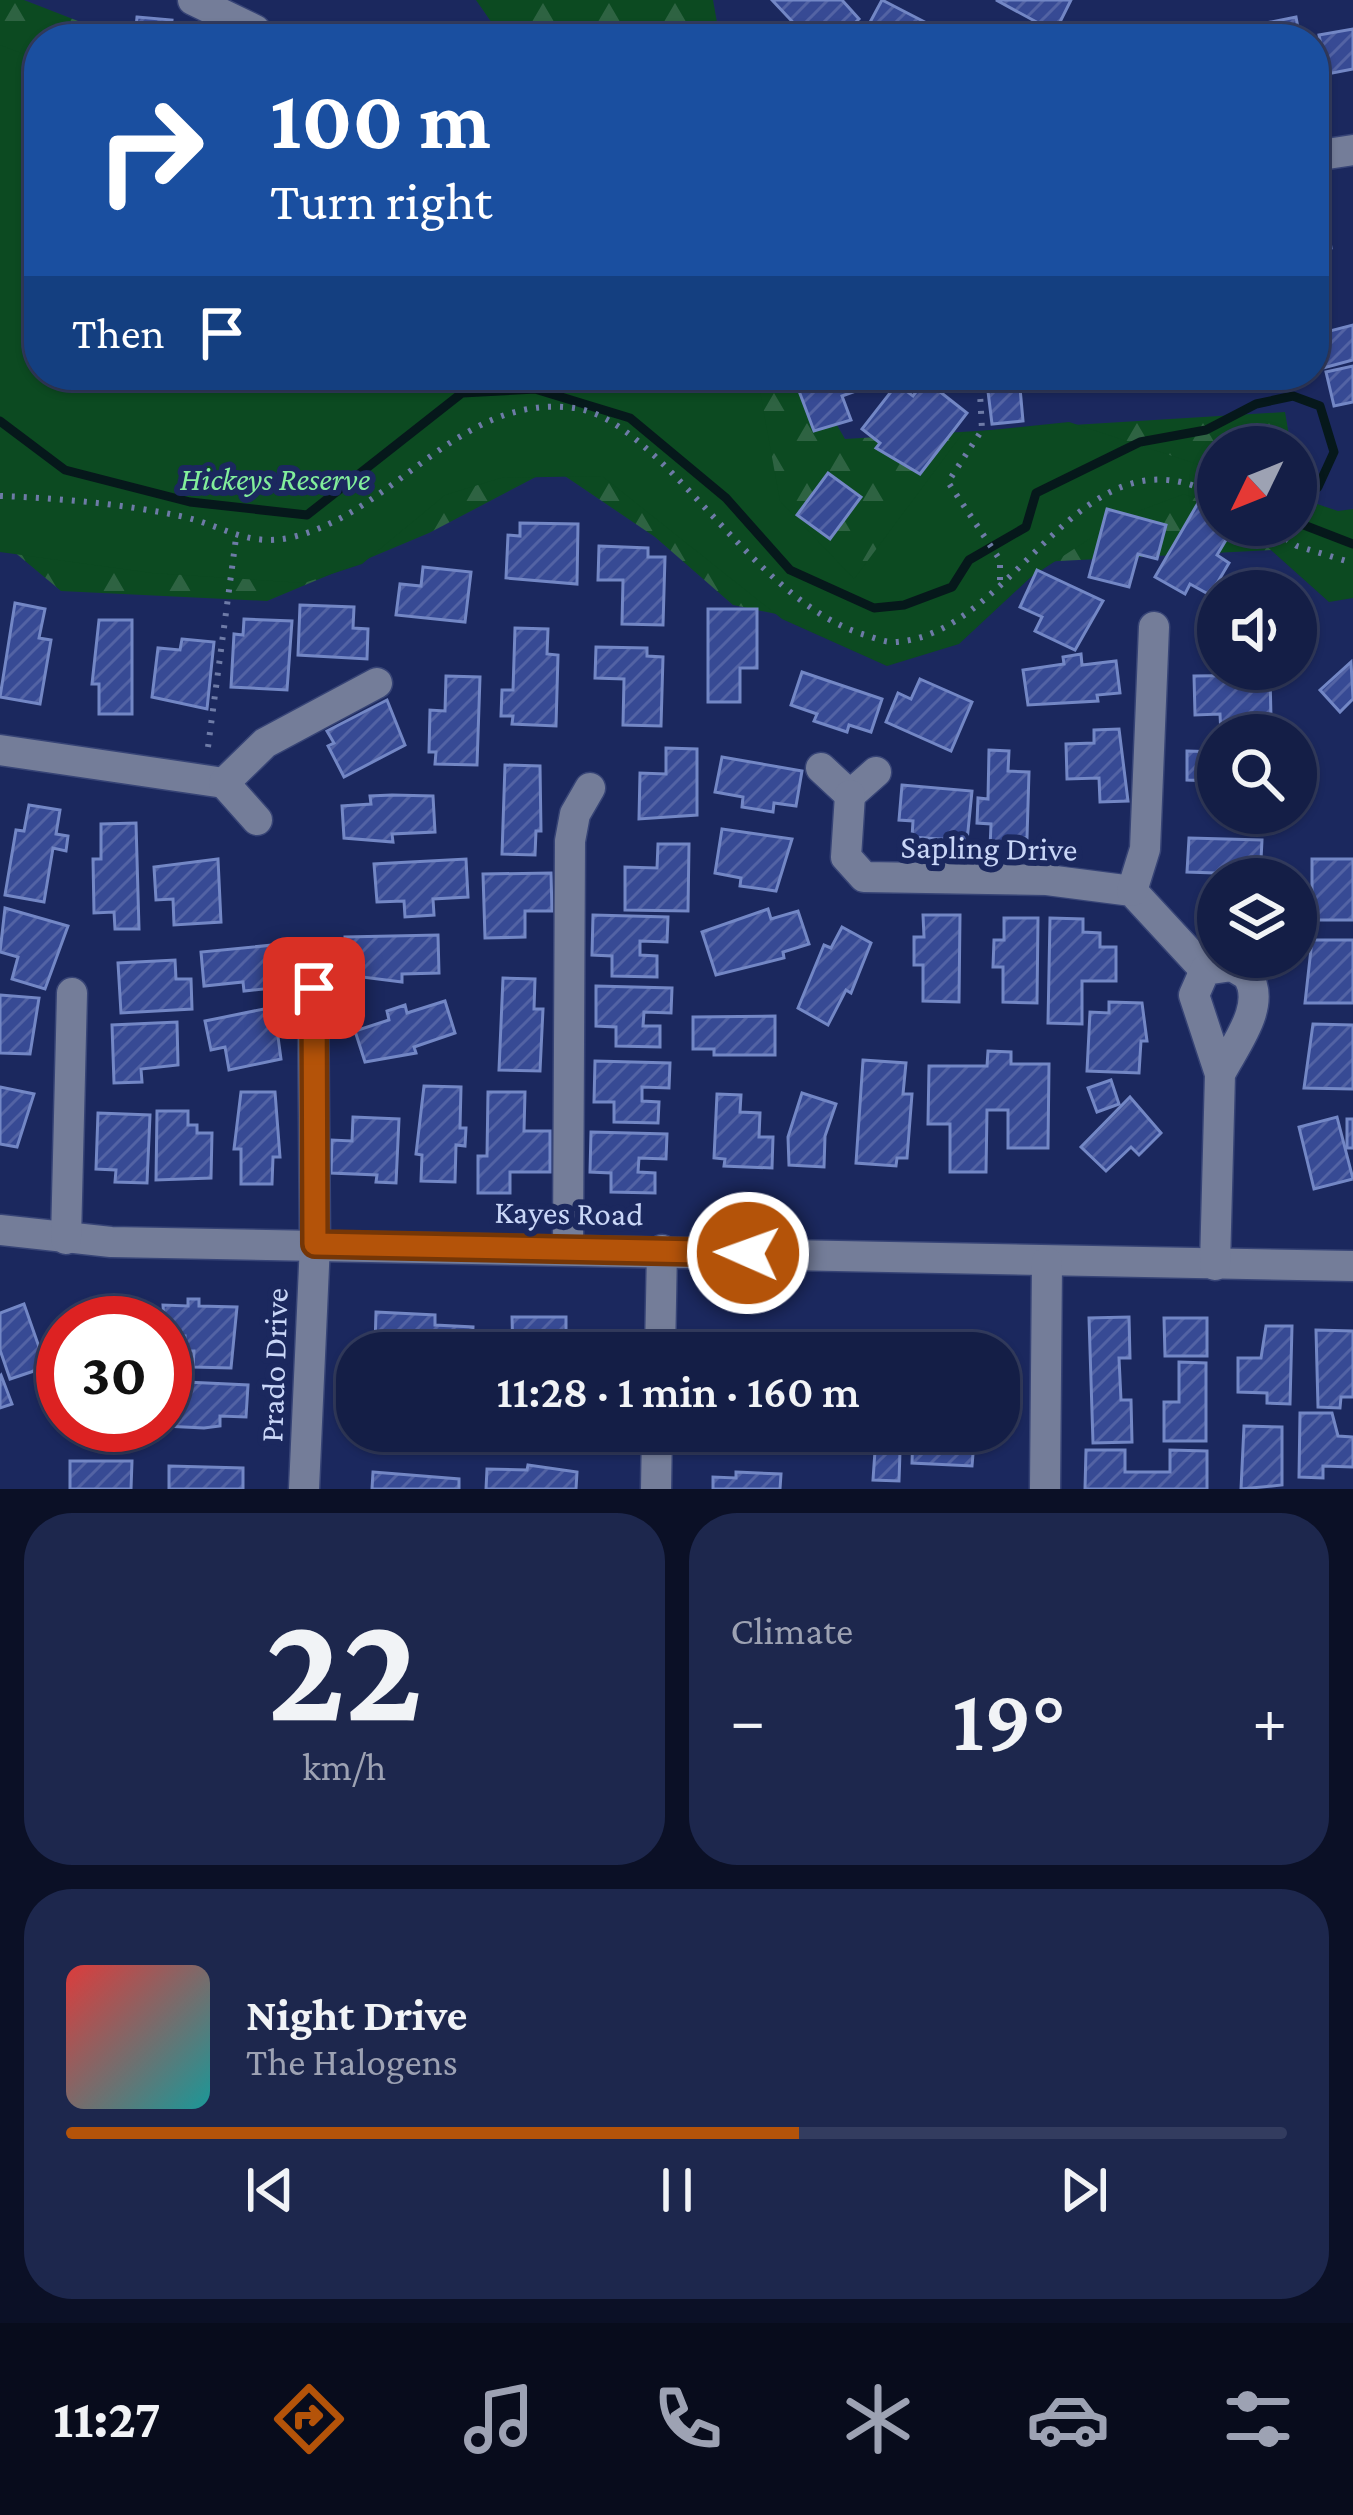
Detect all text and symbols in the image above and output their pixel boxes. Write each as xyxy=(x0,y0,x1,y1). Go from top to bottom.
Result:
icon: right xyxy=(72,72,228,228)
text: 100 m xyxy=(270,73,491,166)
text: Turn right xyxy=(270,171,492,231)
icon: arrive xyxy=(189,300,255,366)
text: Then xyxy=(72,308,165,358)
north arrow xyxy=(1197,426,1317,546)
map controls xyxy=(1197,426,1317,978)
park label: Hickeys Reserve xyxy=(180,460,371,497)
button: sound xyxy=(1197,570,1317,690)
button: search xyxy=(1197,714,1317,834)
street label: Sapling Drive xyxy=(900,827,1078,868)
button: layers xyxy=(1197,858,1317,978)
pin xyxy=(263,937,365,1039)
icon: arrive xyxy=(281,955,347,1021)
position arrow xyxy=(685,1190,811,1316)
street label: Kayes Road xyxy=(494,1193,644,1232)
street label: Prado Drive xyxy=(252,1287,295,1443)
speed limit sign: 30 xyxy=(36,1296,192,1452)
text: 11:28 · 1 min · 160 m xyxy=(496,1367,860,1417)
text: 22 xyxy=(266,1580,423,1754)
text: Climate xyxy=(731,1609,853,1652)
text: 19° xyxy=(952,1669,1066,1769)
text: − xyxy=(731,1683,765,1756)
text: + xyxy=(1252,1683,1287,1756)
text: km/h xyxy=(302,1745,386,1788)
text: Night Drive xyxy=(246,1990,467,2040)
text: The Halogens xyxy=(246,2040,458,2083)
icon: previous xyxy=(237,2157,303,2223)
icon: pause xyxy=(644,2157,710,2223)
icon: next xyxy=(1051,2157,1117,2223)
icon: directions xyxy=(267,2377,351,2461)
icon: music xyxy=(457,2377,541,2461)
icon: phone xyxy=(646,2377,730,2461)
icon: climate xyxy=(836,2377,920,2461)
icon: car xyxy=(1026,2377,1110,2461)
icon: filters xyxy=(1216,2377,1300,2461)
text: 11:27 xyxy=(53,2389,161,2449)

